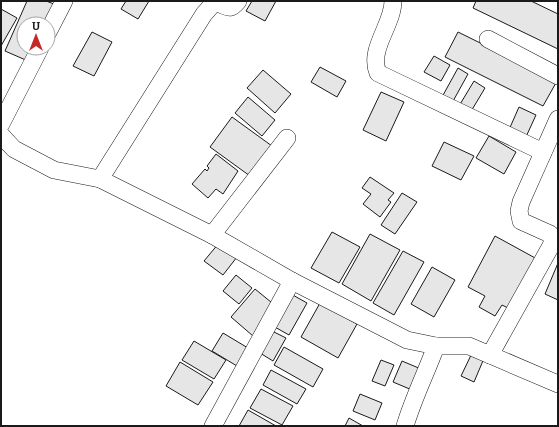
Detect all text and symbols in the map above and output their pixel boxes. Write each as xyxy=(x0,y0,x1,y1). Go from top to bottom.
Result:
north arrow xyxy=(16,16,56,56)
text: U xyxy=(32,20,40,33)

